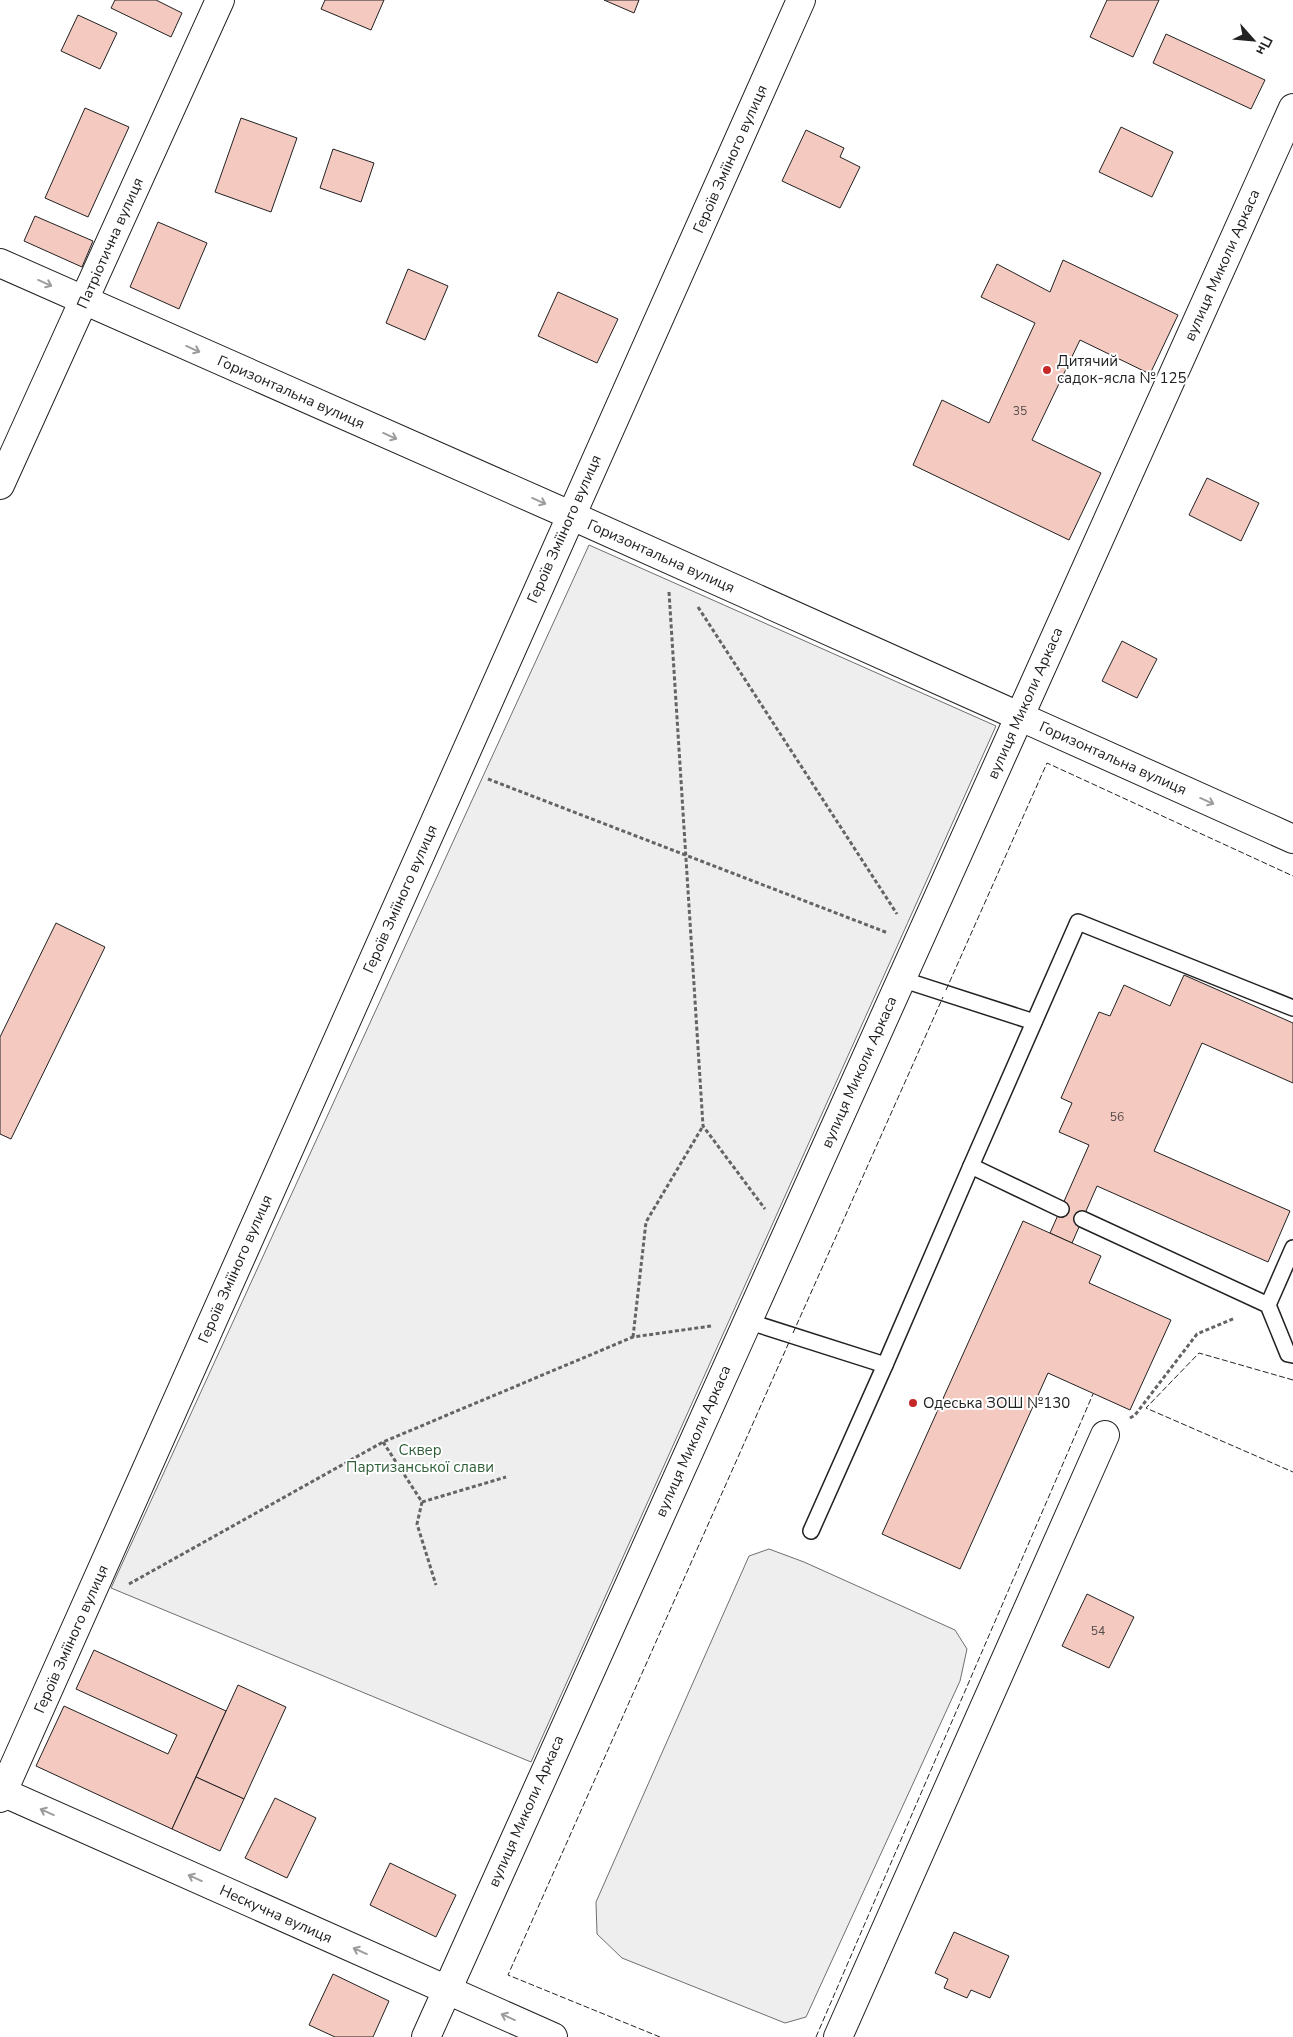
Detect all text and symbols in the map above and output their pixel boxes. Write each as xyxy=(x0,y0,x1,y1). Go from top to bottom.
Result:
north arrow xyxy=(1228,15,1278,65)
text: Пн xyxy=(1251,33,1277,59)
street label: Героїв Зміїного вулиця xyxy=(688,82,772,236)
street label: Патріотична вулиця xyxy=(72,174,148,312)
street label: вулиця Миколи Аркаса xyxy=(1180,186,1264,344)
one-way arrow xyxy=(37,279,52,288)
one-way arrow xyxy=(185,344,200,354)
street label: Горизонтальна вулиця xyxy=(214,350,368,434)
place label: Дитячий садок-ясла № 125 xyxy=(1057,351,1187,388)
marker: Дитячий садок-ясла № 125 xyxy=(1041,364,1053,376)
house number: 35 xyxy=(1013,403,1027,419)
one-way arrow xyxy=(382,431,397,441)
street label: Героїв Зміїного вулиця xyxy=(522,452,606,606)
one-way arrow xyxy=(531,497,546,507)
street label: Горизонтальна вулиця xyxy=(584,514,738,598)
street label: вулиця Миколи Аркаса xyxy=(983,624,1067,782)
street label: Горизонтальна вулиця xyxy=(1036,716,1190,800)
one-way arrow xyxy=(1199,796,1214,806)
street label: Героїв Зміїного вулиця xyxy=(358,822,442,976)
street label: вулиця Миколи Аркаса xyxy=(817,993,901,1151)
house number: 56 xyxy=(1110,1109,1124,1125)
street label: Героїв Зміїного вулиця xyxy=(193,1192,277,1346)
street label: вулиця Миколи Аркаса xyxy=(651,1362,735,1520)
place label: Одеська ЗОШ №130 xyxy=(923,1393,1070,1413)
marker: Одеська ЗОШ №130 xyxy=(907,1397,919,1409)
park label: Сквер Партизанської слави xyxy=(346,1440,494,1477)
street label: Героїв Зміїного вулиця xyxy=(29,1562,113,1716)
house number: 54 xyxy=(1091,1623,1105,1639)
street label: вулиця Миколи Аркаса xyxy=(484,1732,568,1890)
one-way arrow xyxy=(40,1806,55,1816)
one-way arrow xyxy=(188,1873,203,1882)
street label: Нескучна вулиця xyxy=(216,1880,336,1948)
one-way arrow xyxy=(353,1946,368,1956)
one-way arrow xyxy=(501,2012,516,2022)

